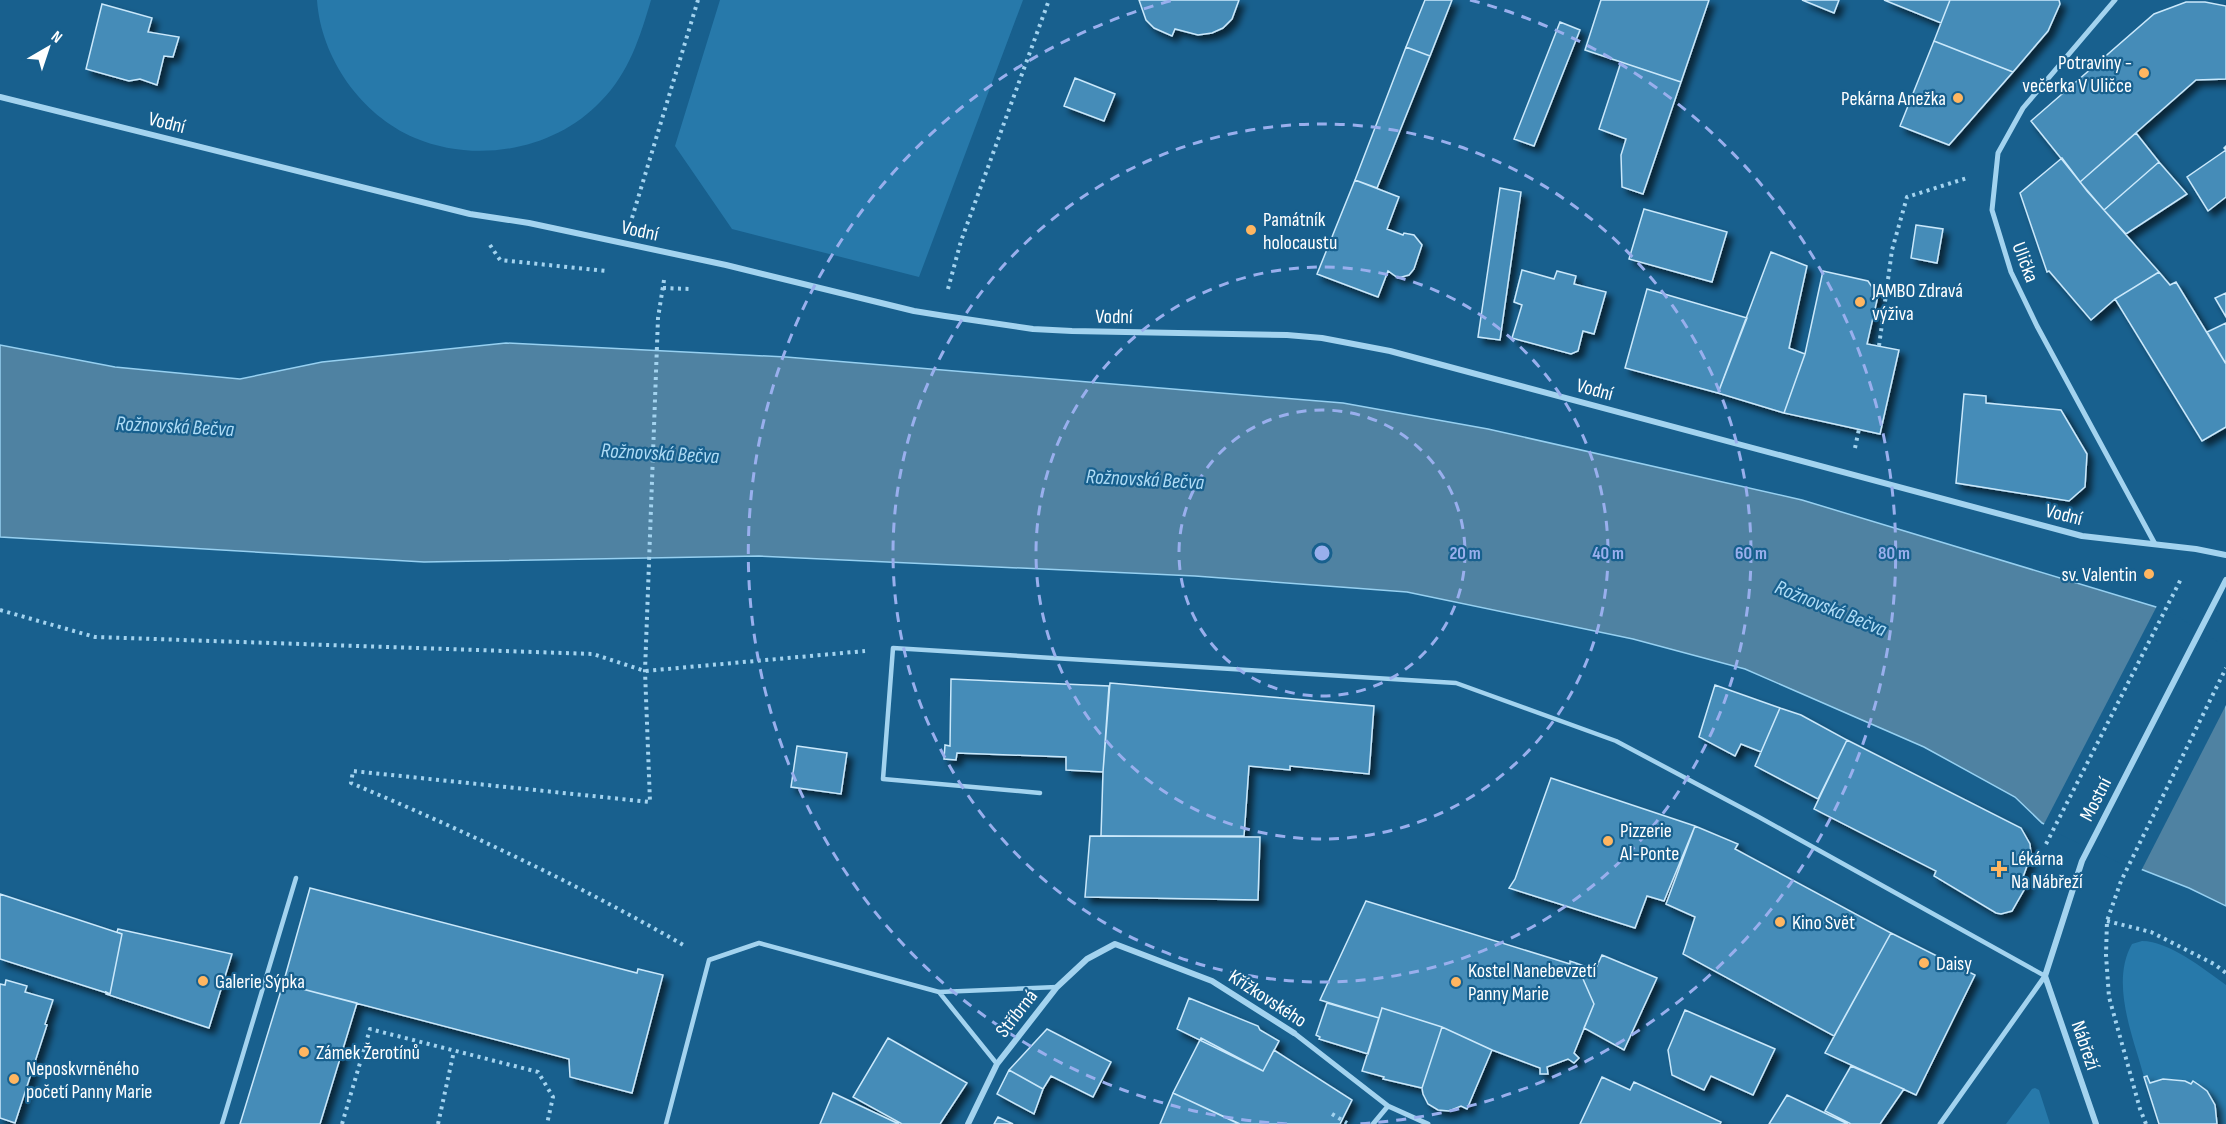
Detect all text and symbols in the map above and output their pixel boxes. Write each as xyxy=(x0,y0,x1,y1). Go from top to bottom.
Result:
north arrow xyxy=(18,18,78,78)
text: N xyxy=(47,27,66,48)
place label: Potraviny - večerka V Uličce xyxy=(2022,51,2132,98)
marker: Potraviny - večerka V Uličce xyxy=(2137,66,2151,80)
place label: Pekárna Anežka xyxy=(1841,87,1946,111)
marker: Pekárna Anežka xyxy=(1951,91,1965,105)
street label: Vodní xyxy=(146,107,188,139)
place label: Památník holocaustu xyxy=(1263,208,1337,255)
street label: Vodní xyxy=(619,215,661,247)
marker: Památník holocaustu xyxy=(1244,223,1258,237)
street label: Ulička xyxy=(2006,239,2044,286)
place label: JAMBO Zdravá výživa xyxy=(1871,279,1963,326)
marker: JAMBO Zdravá výživa xyxy=(1853,295,1867,309)
street label: Vodní xyxy=(1095,305,1133,329)
street label: Vodní xyxy=(1574,374,1616,406)
water label: Rožnovská Bečva xyxy=(115,411,235,442)
water label: Rožnovská Bečva xyxy=(600,438,720,469)
water label: Rožnovská Bečva xyxy=(1085,464,1205,495)
street label: Vodní xyxy=(2043,499,2085,531)
centre of rings xyxy=(1312,543,1332,563)
text: 20 m xyxy=(1449,543,1481,564)
text: 40 m xyxy=(1592,543,1624,564)
text: 60 m xyxy=(1735,543,1767,564)
text: 80 m xyxy=(1878,543,1910,564)
place label: sv. Valentin xyxy=(2061,563,2137,587)
marker: sv. Valentin xyxy=(2142,567,2156,581)
water label: Rožnovská Bečva xyxy=(1771,575,1891,642)
street label: Mostní xyxy=(2075,773,2117,825)
place label: Pizzerie Al-Ponte xyxy=(1619,819,1679,866)
marker: Pizzerie Al-Ponte xyxy=(1601,834,1615,848)
place label: Lékárna Na Nábřeží xyxy=(2011,847,2083,894)
marker: Lékárna Na Nábřeží xyxy=(1992,862,2006,876)
place label: Kino Svět xyxy=(1792,911,1855,935)
marker: Kino Svět xyxy=(1773,915,1787,929)
place label: Daisy xyxy=(1936,952,1972,976)
marker: Daisy xyxy=(1917,956,1931,970)
place label: Kostel Nanebevzetí Panny Marie xyxy=(1468,959,1597,1006)
street label: Křížkovského xyxy=(1224,965,1311,1033)
place label: Galerie Sýpka xyxy=(215,970,305,994)
marker: Galerie Sýpka xyxy=(196,974,210,988)
marker: Kostel Nanebevzetí Panny Marie xyxy=(1449,975,1463,989)
street label: Stříbrná xyxy=(991,985,1043,1042)
street label: Nábřeží xyxy=(2065,1018,2105,1073)
place label: Zámek Žerotínů xyxy=(316,1041,420,1065)
marker: Zámek Žerotínů xyxy=(297,1045,311,1059)
place label: Neposkvrněného početí Panny Marie xyxy=(26,1057,152,1104)
marker: Neposkvrněného početí Panny Marie xyxy=(7,1072,21,1086)

